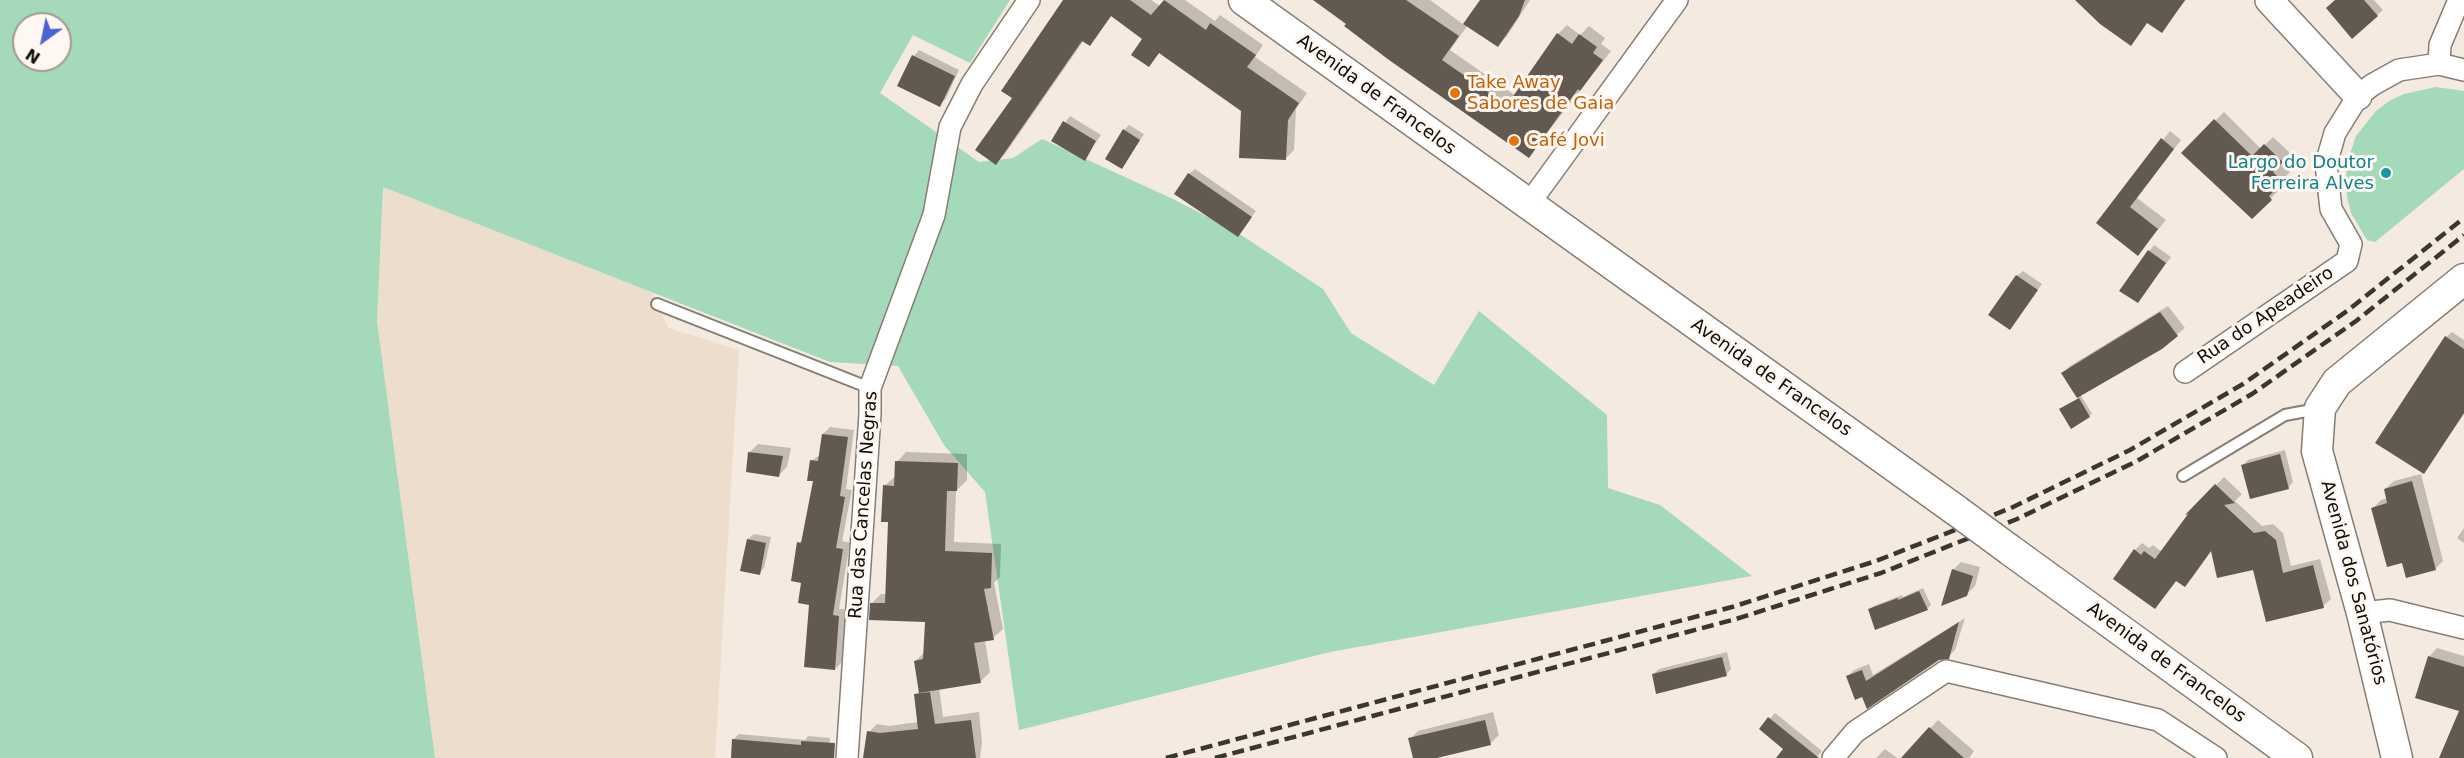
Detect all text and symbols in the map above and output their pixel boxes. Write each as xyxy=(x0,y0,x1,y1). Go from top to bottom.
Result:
north arrow xyxy=(12,12,72,72)
street label: Avenida de Francelos xyxy=(1292,30,1460,160)
text: N xyxy=(22,44,44,67)
place label: Take Away Sabores de Gaia xyxy=(1467,72,1614,115)
marker: Take Away Sabores de Gaia xyxy=(1448,86,1462,100)
place label: Café Jovi xyxy=(1526,130,1605,152)
marker: Café Jovi xyxy=(1507,134,1521,148)
place label: Largo do Doutor Ferreira Alves xyxy=(2228,152,2374,195)
marker: Largo do Doutor Ferreira Alves xyxy=(2379,166,2393,180)
street label: Rua do Apeadeiro xyxy=(2194,262,2338,370)
street label: Avenida de Francelos xyxy=(1687,314,1855,442)
street label: Rua das Cancelas Negras xyxy=(845,390,883,620)
street label: Avenida dos Sanatórios xyxy=(2315,478,2391,688)
street label: Avenida de Francelos xyxy=(2082,598,2250,728)

